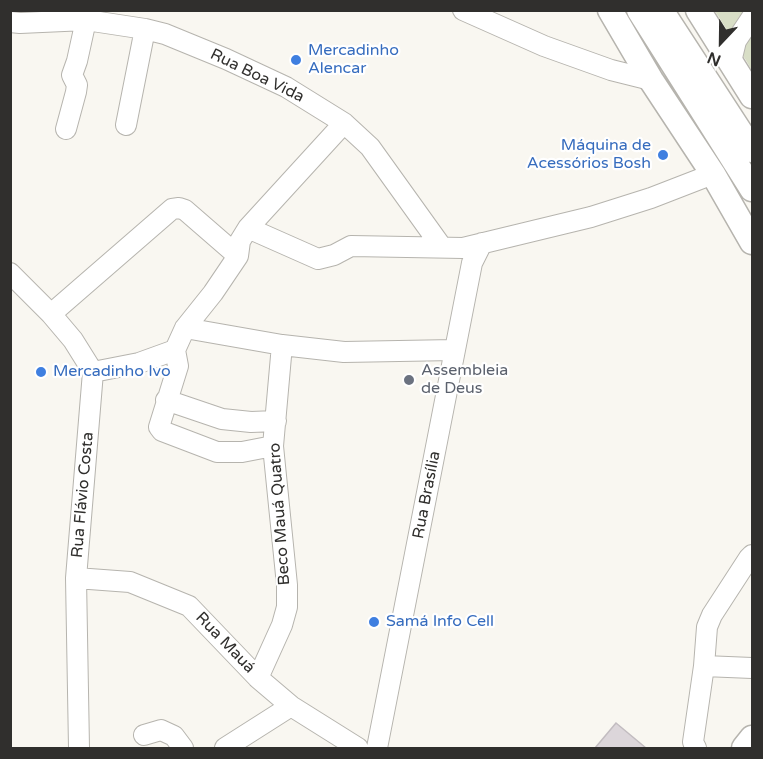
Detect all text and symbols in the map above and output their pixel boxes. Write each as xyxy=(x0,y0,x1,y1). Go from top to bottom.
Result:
north arrow xyxy=(691,12,751,72)
place label: Mercadinho Alencar xyxy=(308,41,399,79)
street label: Rua Boa Vida xyxy=(207,45,307,107)
text: N xyxy=(705,47,724,70)
marker: Mercadinho Alencar xyxy=(289,53,303,67)
place label: Máquina de Acessórios Bosh xyxy=(527,136,651,174)
marker: Máquina de Acessórios Bosh xyxy=(656,148,670,162)
place label: Assembleia de Deus xyxy=(421,361,508,399)
place label: Mercadinho Ivo xyxy=(53,362,171,382)
marker: Mercadinho Ivo xyxy=(34,365,48,379)
marker: Assembleia de Deus xyxy=(402,373,416,387)
street label: Rua Flávio Costa xyxy=(68,431,98,559)
street label: Beco Mauá Quatro xyxy=(265,442,295,586)
street label: Rua Brasília xyxy=(409,449,445,541)
street label: Rua Mauá xyxy=(191,608,259,678)
place label: Samá Info Cell xyxy=(386,612,494,632)
marker: Samá Info Cell xyxy=(367,615,381,629)

